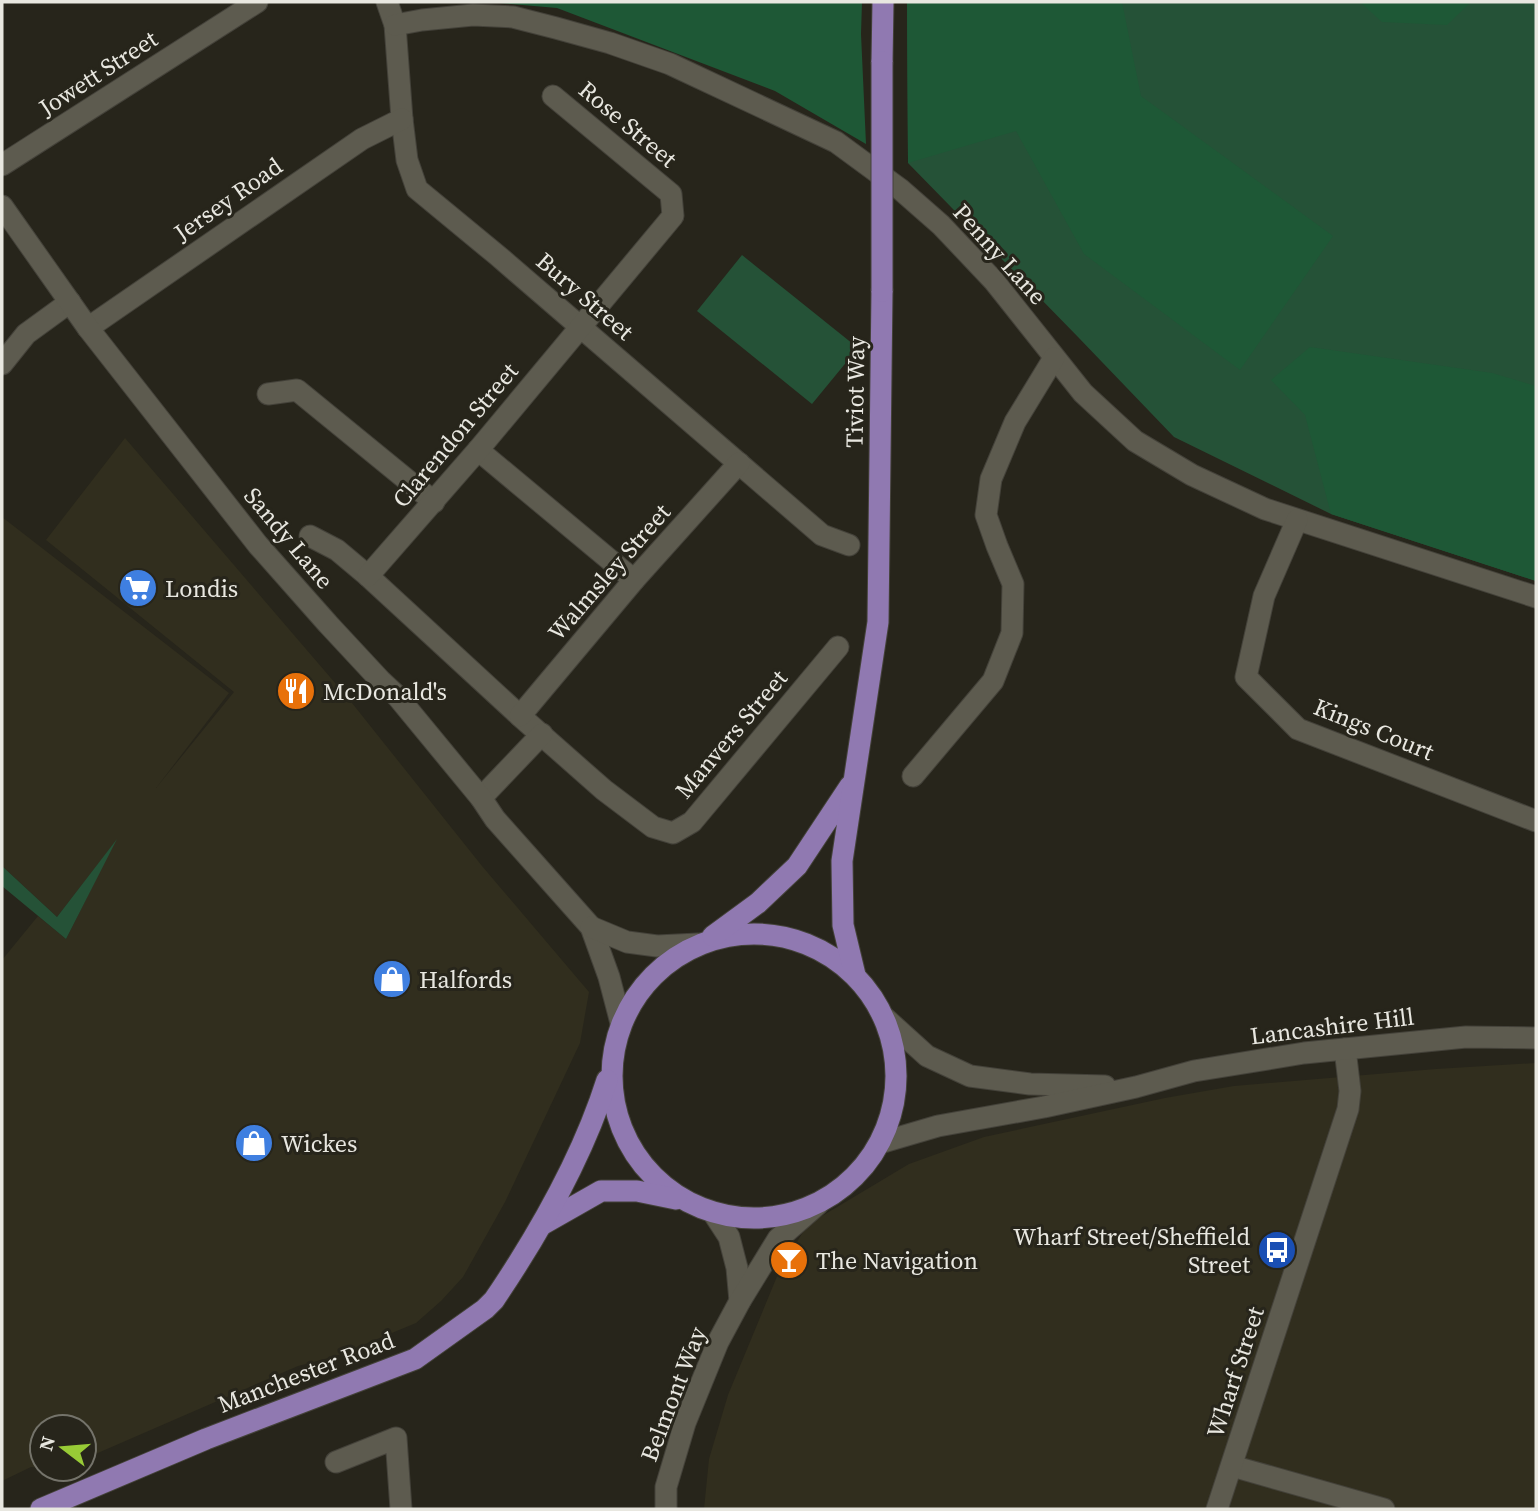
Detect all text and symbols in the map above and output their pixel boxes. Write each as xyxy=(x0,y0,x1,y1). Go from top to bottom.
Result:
street label: Jowett Street xyxy=(31,22,164,124)
street label: Rose Street xyxy=(572,73,684,175)
street label: Jersey Road xyxy=(166,149,289,249)
street label: Penny Lane xyxy=(946,196,1054,312)
street label: Bury Street xyxy=(529,245,641,348)
street label: Tiviot Way xyxy=(838,335,872,448)
street label: Clarendon Street xyxy=(385,355,526,514)
street label: Sandy Lane xyxy=(237,480,341,596)
street label: Walmsley Street xyxy=(540,496,678,648)
supermarket icon: Londis xyxy=(117,567,159,609)
place label: Londis xyxy=(165,572,238,605)
street label: Manvers Street xyxy=(667,662,795,805)
restaurant icon: McDonald's xyxy=(275,670,317,712)
place label: McDonald's xyxy=(323,675,447,708)
street label: Kings Court xyxy=(1309,690,1439,768)
shop icon: Halfords xyxy=(371,958,413,1000)
place label: Halfords xyxy=(419,963,512,996)
street label: Lancashire Hill xyxy=(1248,1000,1416,1052)
shop icon: Wickes xyxy=(233,1122,275,1164)
place label: Wickes xyxy=(281,1127,358,1160)
place label: Wharf Street/Sheffield Street xyxy=(1013,1220,1250,1281)
bus stop icon: Wharf Street/Sheffield Street xyxy=(1256,1229,1298,1271)
bar icon: The Navigation xyxy=(768,1239,810,1281)
place label: The Navigation xyxy=(816,1244,978,1277)
street label: Wharf Street xyxy=(1198,1302,1272,1442)
street label: Belmont Way xyxy=(632,1321,714,1466)
street label: Manchester Road xyxy=(213,1323,399,1421)
north arrow xyxy=(28,1413,98,1483)
text: N xyxy=(32,1433,61,1454)

